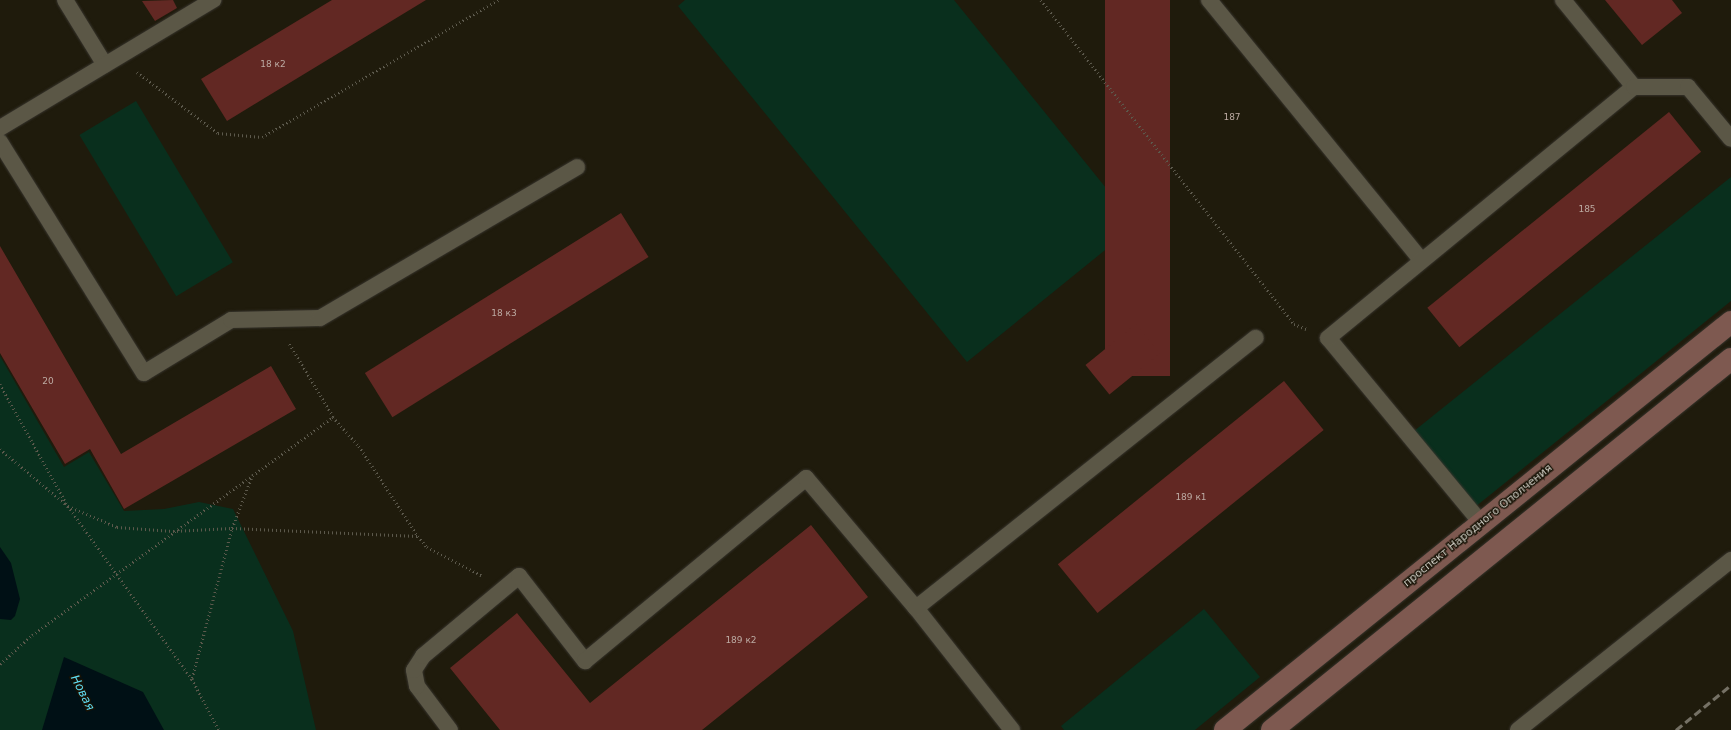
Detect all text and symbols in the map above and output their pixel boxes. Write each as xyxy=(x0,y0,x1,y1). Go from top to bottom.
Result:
house number: 18 к2 xyxy=(260,59,286,69)
house number: 187 xyxy=(1223,112,1241,122)
house number: 185 xyxy=(1578,204,1596,214)
house number: 18 к3 xyxy=(491,308,517,318)
house number: 20 xyxy=(42,376,54,386)
street label: проспект Народного Ополчения xyxy=(1401,462,1555,590)
house number: 189 к1 xyxy=(1175,492,1207,502)
house number: 189 к2 xyxy=(725,635,757,645)
water label: Новая xyxy=(67,673,97,713)

